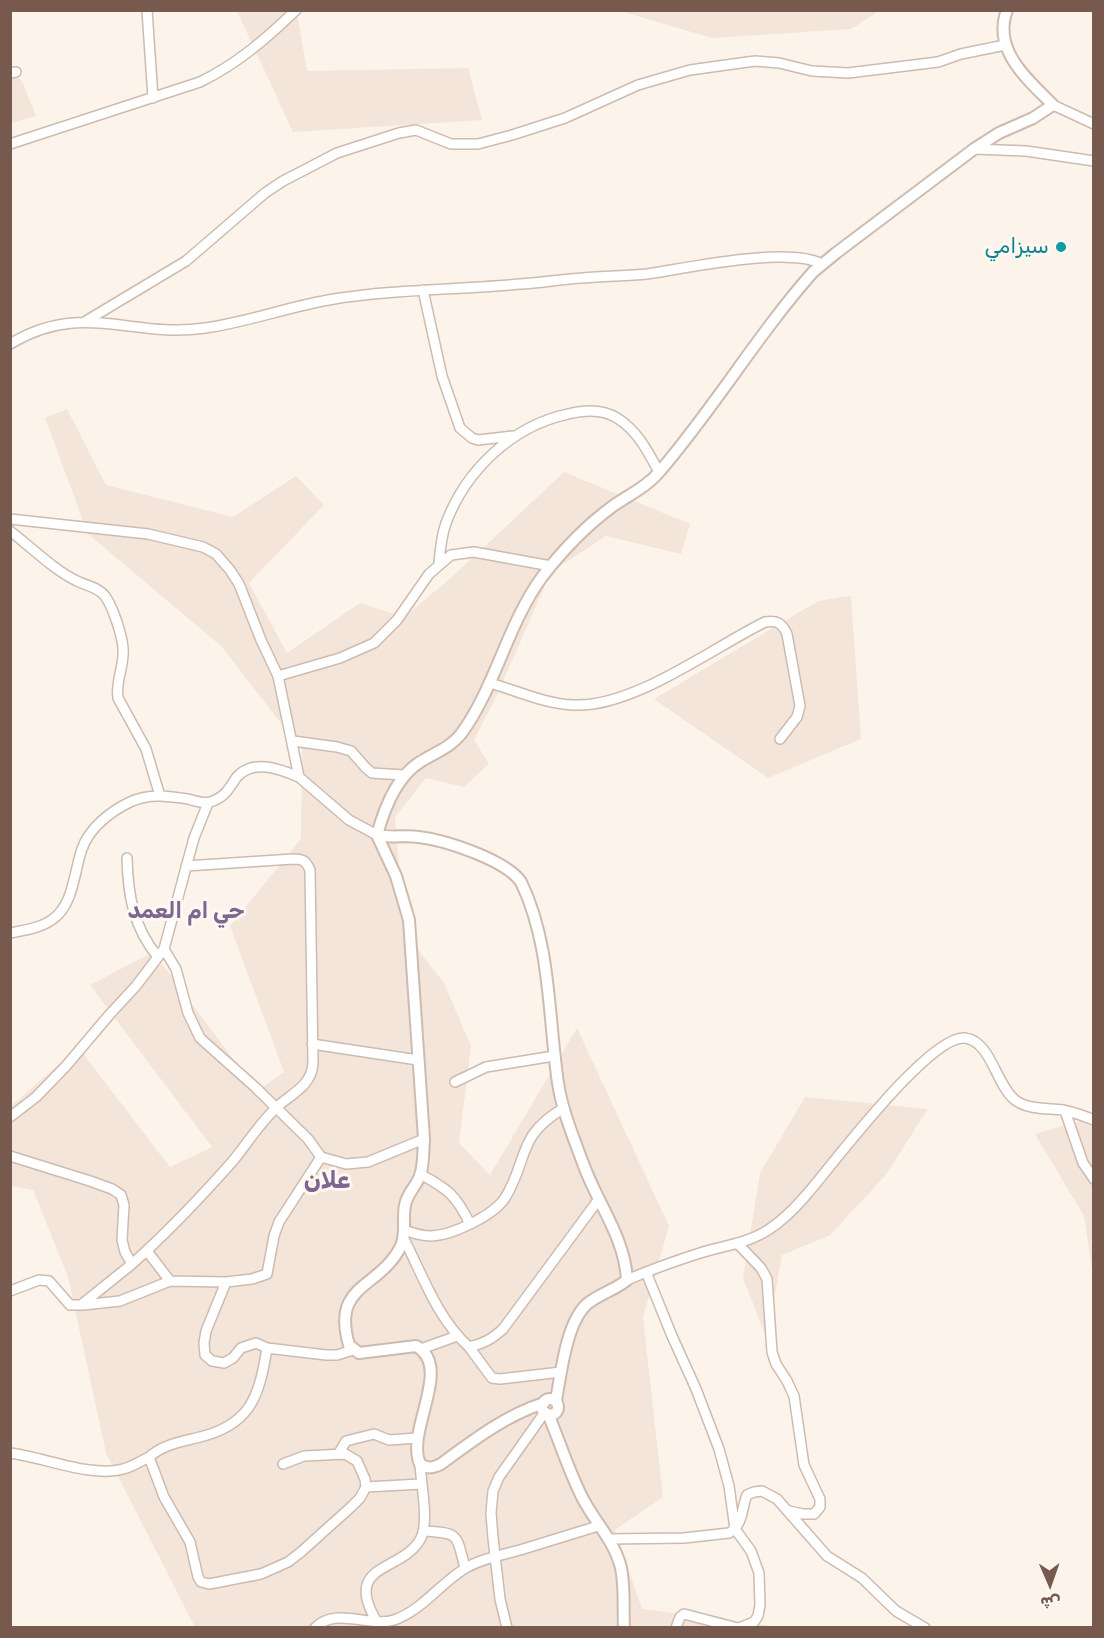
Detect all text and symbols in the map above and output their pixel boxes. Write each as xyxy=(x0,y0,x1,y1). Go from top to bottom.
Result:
place label: سيزامي xyxy=(984,234,1049,260)
marker: سيزامي xyxy=(1054,240,1068,254)
district label: حي ام العمد xyxy=(127,899,245,925)
district label: علان xyxy=(304,1167,350,1195)
north arrow xyxy=(1020,1554,1080,1614)
text: ش xyxy=(1040,1593,1061,1612)

